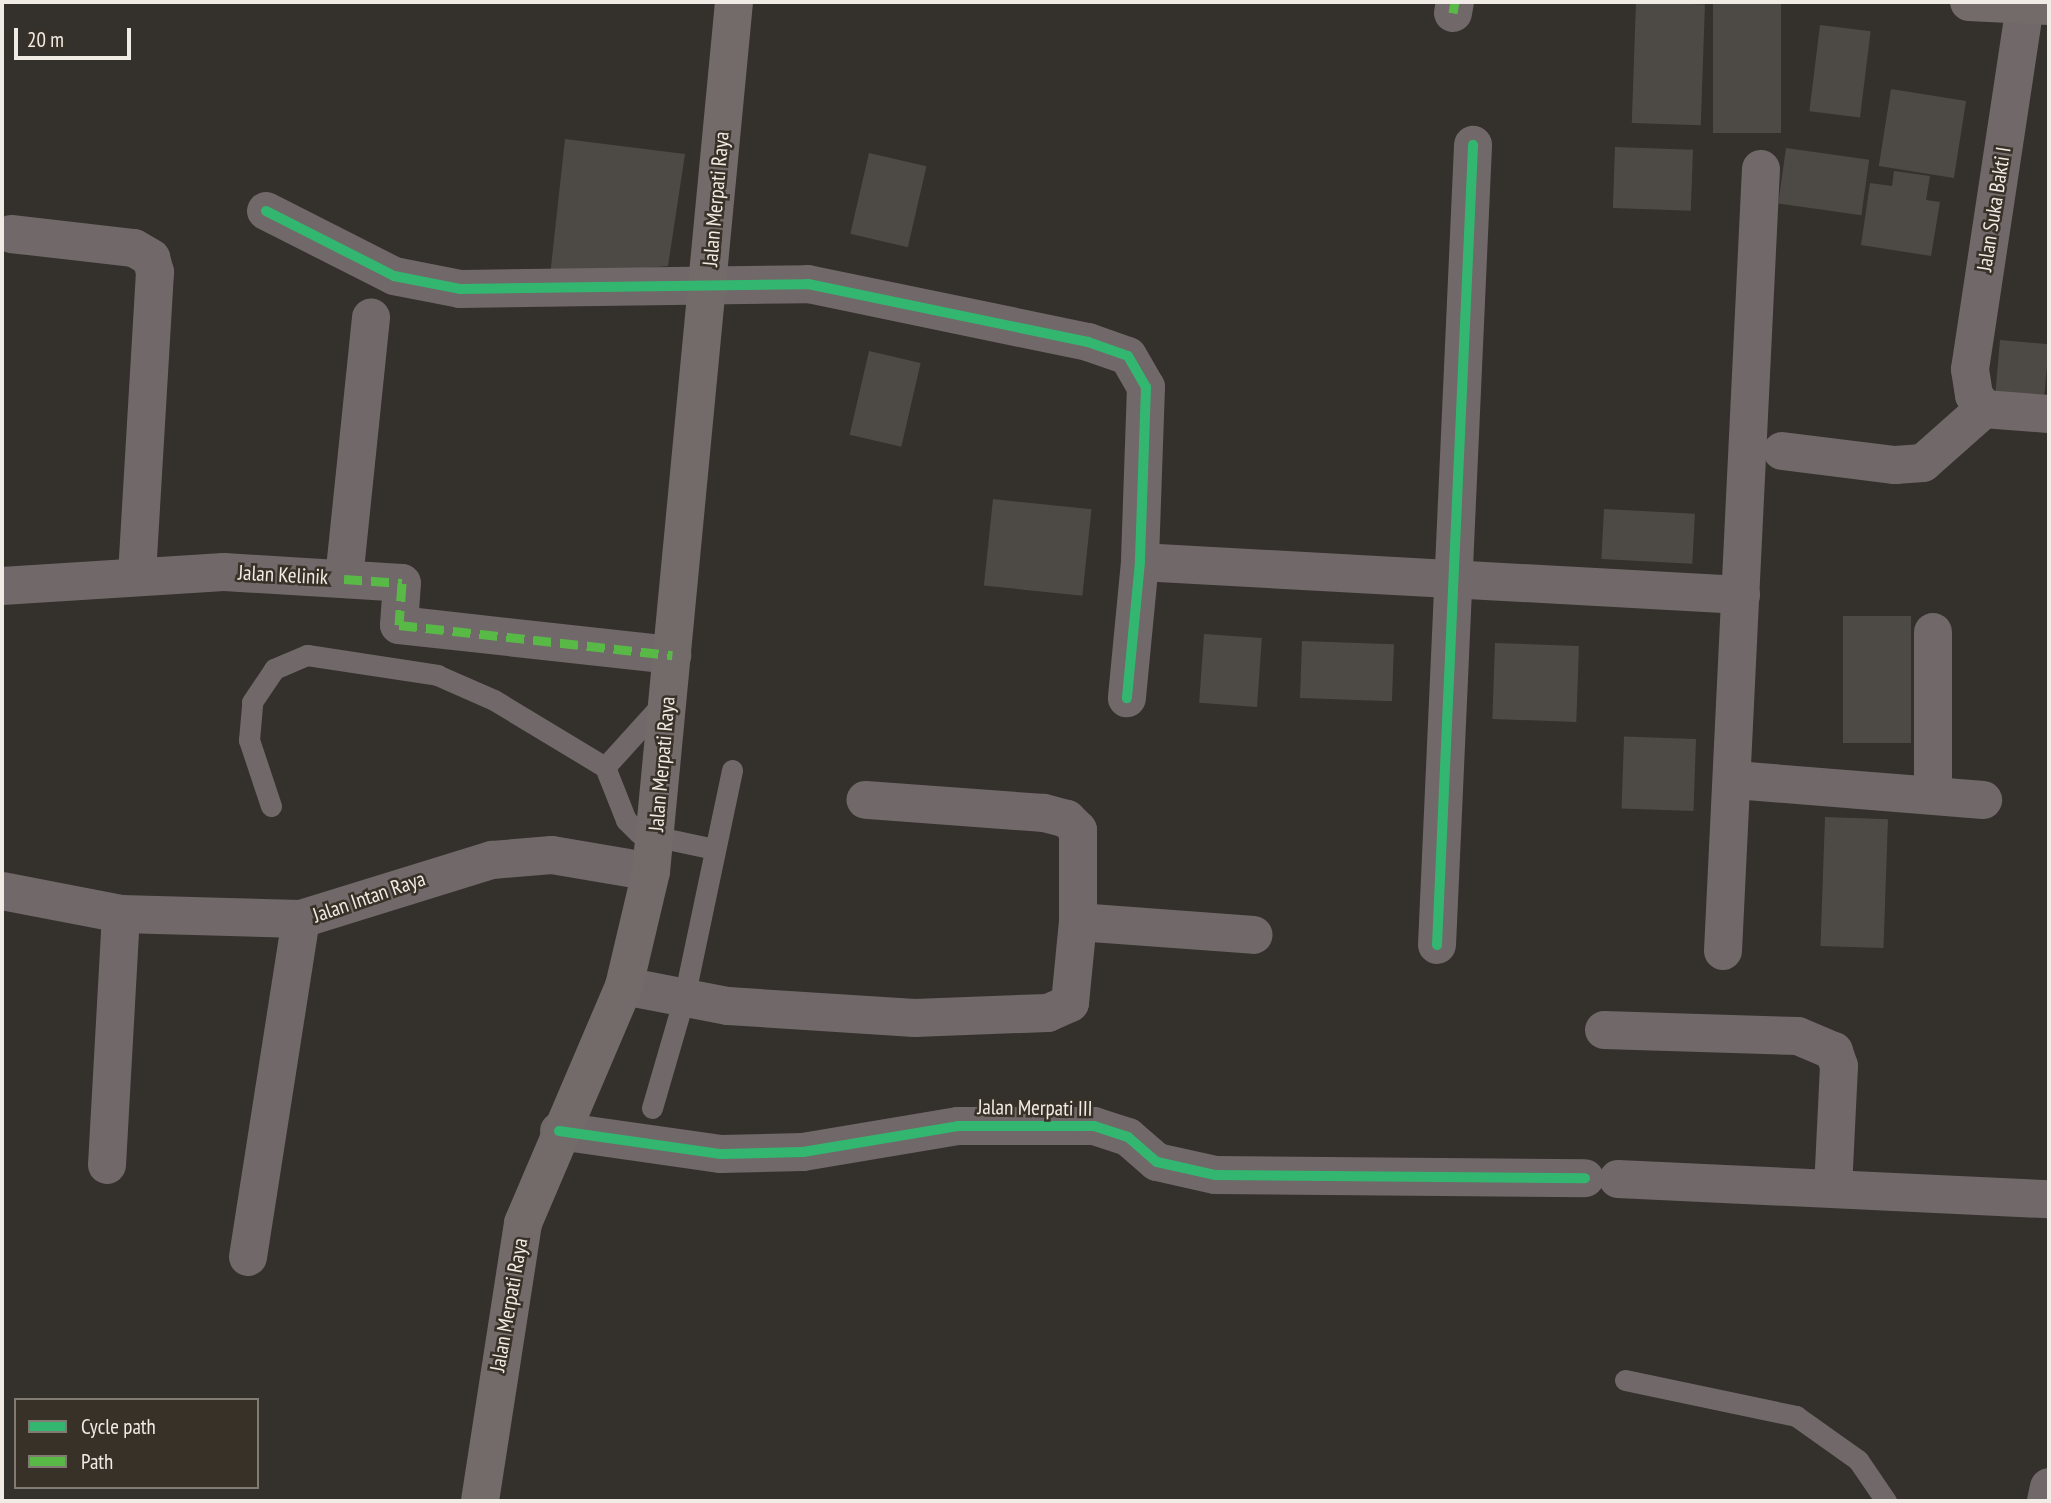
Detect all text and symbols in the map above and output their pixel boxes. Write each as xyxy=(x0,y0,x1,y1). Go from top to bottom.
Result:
scale bar xyxy=(18,14,135,58)
text: 20 m xyxy=(27,26,64,53)
street label: Jalan Merpati Raya xyxy=(698,130,734,268)
street label: Jalan Suka Bakti I xyxy=(1972,145,2016,273)
street label: Jalan Kelinik xyxy=(237,560,329,590)
street label: Jalan Merpati Raya xyxy=(644,695,680,833)
street label: Jalan Intan Raya xyxy=(310,866,428,928)
street label: Jalan Merpati III xyxy=(977,1094,1093,1122)
street label: Jalan Merpati Raya xyxy=(485,1236,533,1374)
legend xyxy=(14,1398,259,1489)
text: Cycle path xyxy=(81,1413,156,1440)
text: Path xyxy=(81,1448,113,1475)

